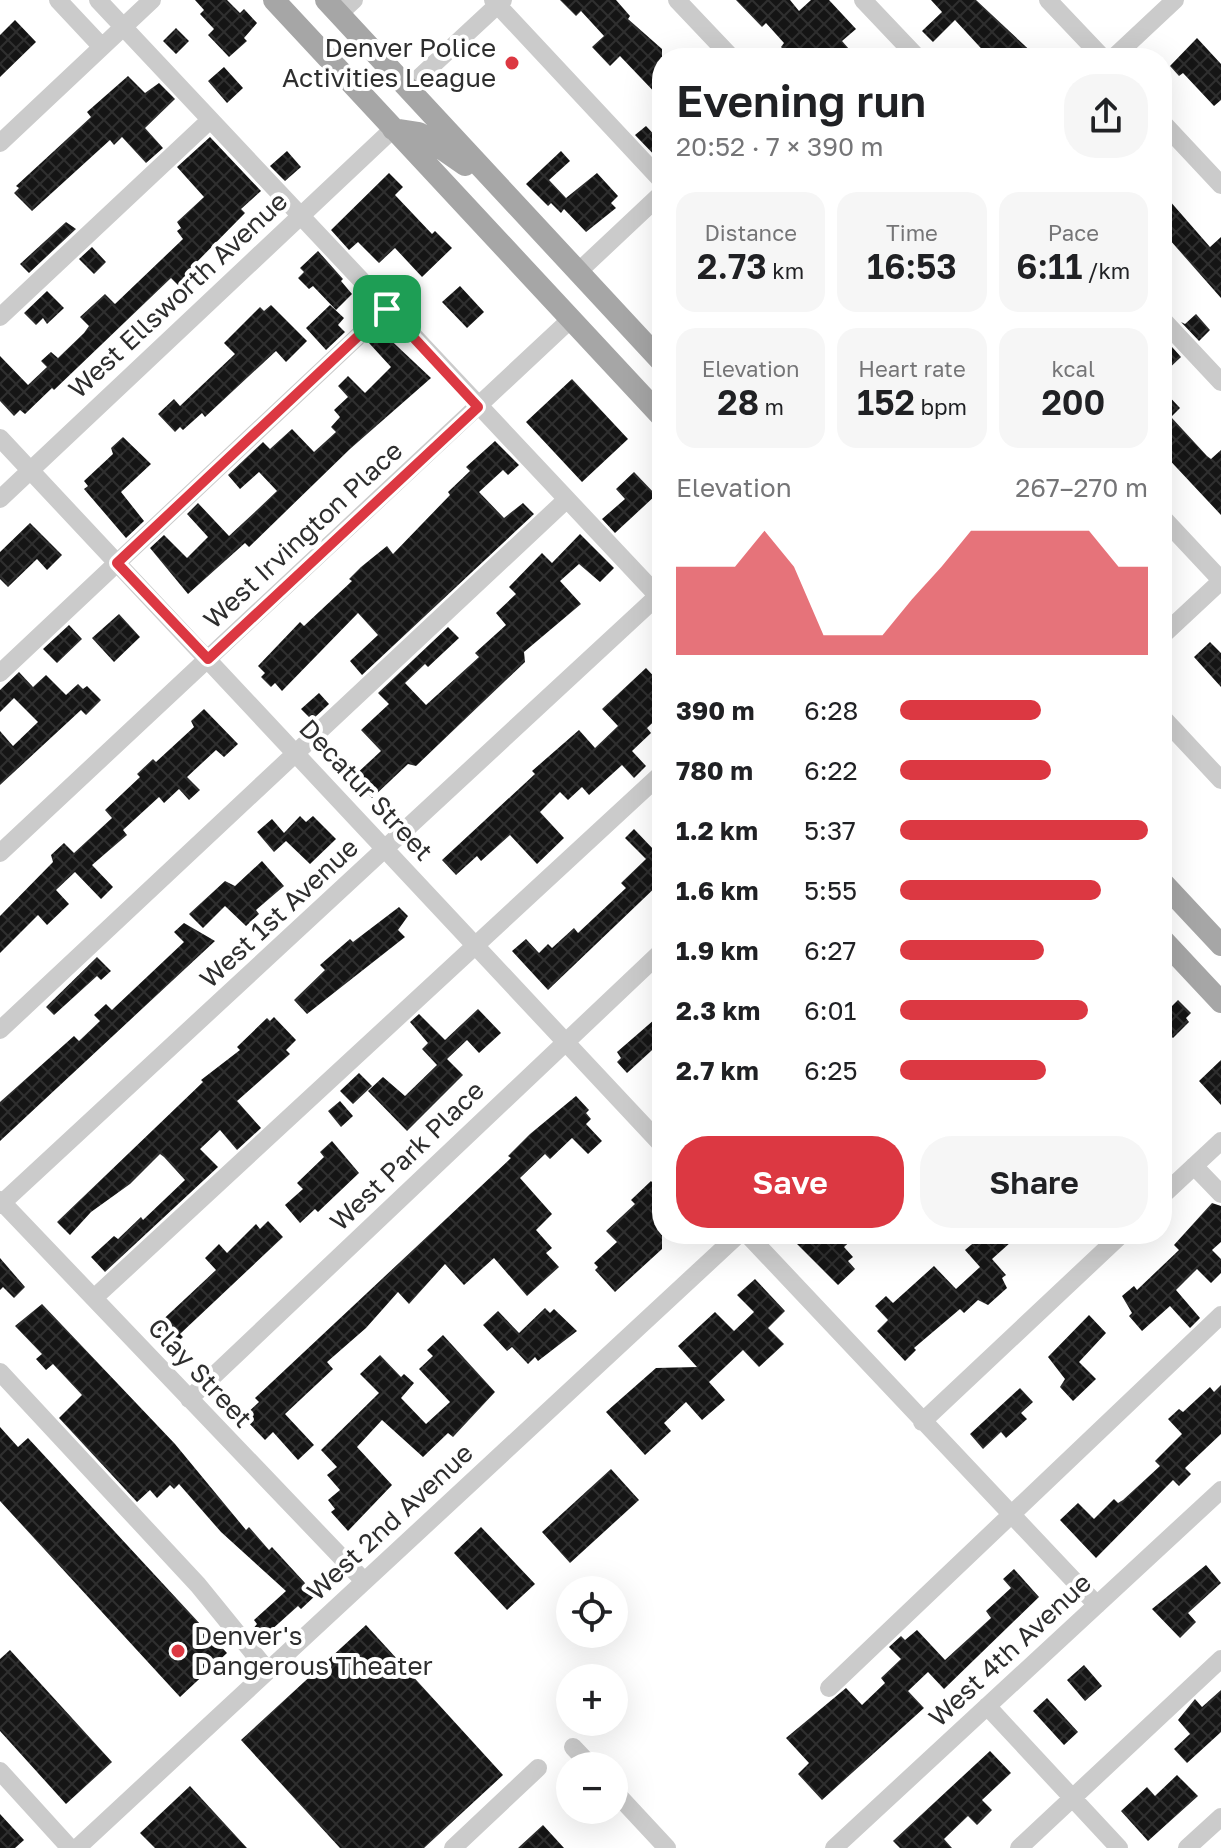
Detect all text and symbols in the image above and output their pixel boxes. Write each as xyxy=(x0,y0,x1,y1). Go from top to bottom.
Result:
place label: Denver Police Activities League xyxy=(282,32,496,93)
marker: Denver Police Activities League xyxy=(503,54,521,72)
text: Evening run xyxy=(676,74,926,127)
button: share xyxy=(1064,74,1148,158)
text: 20:52 · 7 × 390 m xyxy=(676,131,884,162)
street label: West Ellsworth Avenue xyxy=(62,185,293,404)
text: Distance xyxy=(704,219,797,246)
text: Time xyxy=(886,219,938,246)
text: Pace xyxy=(1048,219,1099,246)
text: 2.73 xyxy=(697,246,767,286)
text: 16:53 xyxy=(867,246,957,286)
text: 6:11 xyxy=(1016,246,1082,286)
text: km xyxy=(767,257,804,284)
text: /km xyxy=(1082,257,1130,284)
pin xyxy=(353,275,421,343)
icon: arrive xyxy=(365,287,409,331)
text: Elevation xyxy=(702,355,800,382)
text: Heart rate xyxy=(858,355,966,382)
text: kcal xyxy=(1052,355,1095,382)
text: 28 xyxy=(717,382,759,422)
text: 152 xyxy=(857,382,915,422)
text: 200 xyxy=(1041,382,1105,422)
text: m xyxy=(759,393,784,420)
text: bpm xyxy=(915,393,967,420)
street label: West Irvington Place xyxy=(197,435,408,635)
text: Elevation xyxy=(676,472,792,503)
text: 267–270 m xyxy=(1015,472,1148,503)
text: 390 m xyxy=(676,695,755,726)
text: 6:28 xyxy=(804,695,858,726)
street label: Decatur Street xyxy=(293,713,440,867)
text: 780 m xyxy=(676,755,753,786)
text: 6:22 xyxy=(804,755,858,786)
text: 1.2 km xyxy=(676,815,758,846)
text: 5:37 xyxy=(804,815,856,846)
street label: West 1st Avenue xyxy=(193,831,364,994)
text: 1.6 km xyxy=(676,875,759,906)
text: 5:55 xyxy=(804,875,857,906)
text: 1.9 km xyxy=(676,935,759,966)
text: 6:27 xyxy=(804,935,856,966)
text: 2.3 km xyxy=(676,995,760,1026)
text: 6:01 xyxy=(804,995,856,1026)
text: 2.7 km xyxy=(676,1055,759,1086)
text: 6:25 xyxy=(804,1055,858,1086)
street label: West Park Place xyxy=(323,1074,490,1237)
button: Save xyxy=(676,1136,904,1228)
button: Share xyxy=(920,1136,1148,1228)
street label: Clay Street xyxy=(142,1312,259,1434)
street label: West 2nd Avenue xyxy=(300,1437,479,1606)
street label: West 4th Avenue xyxy=(922,1567,1097,1733)
map controls xyxy=(556,1576,628,1824)
button: locate xyxy=(556,1576,628,1648)
place label: Denver's Dangerous Theater xyxy=(194,1620,433,1681)
marker: Denver's Dangerous Theater xyxy=(169,1642,187,1660)
button: + xyxy=(556,1664,628,1736)
button: − xyxy=(556,1752,628,1824)

